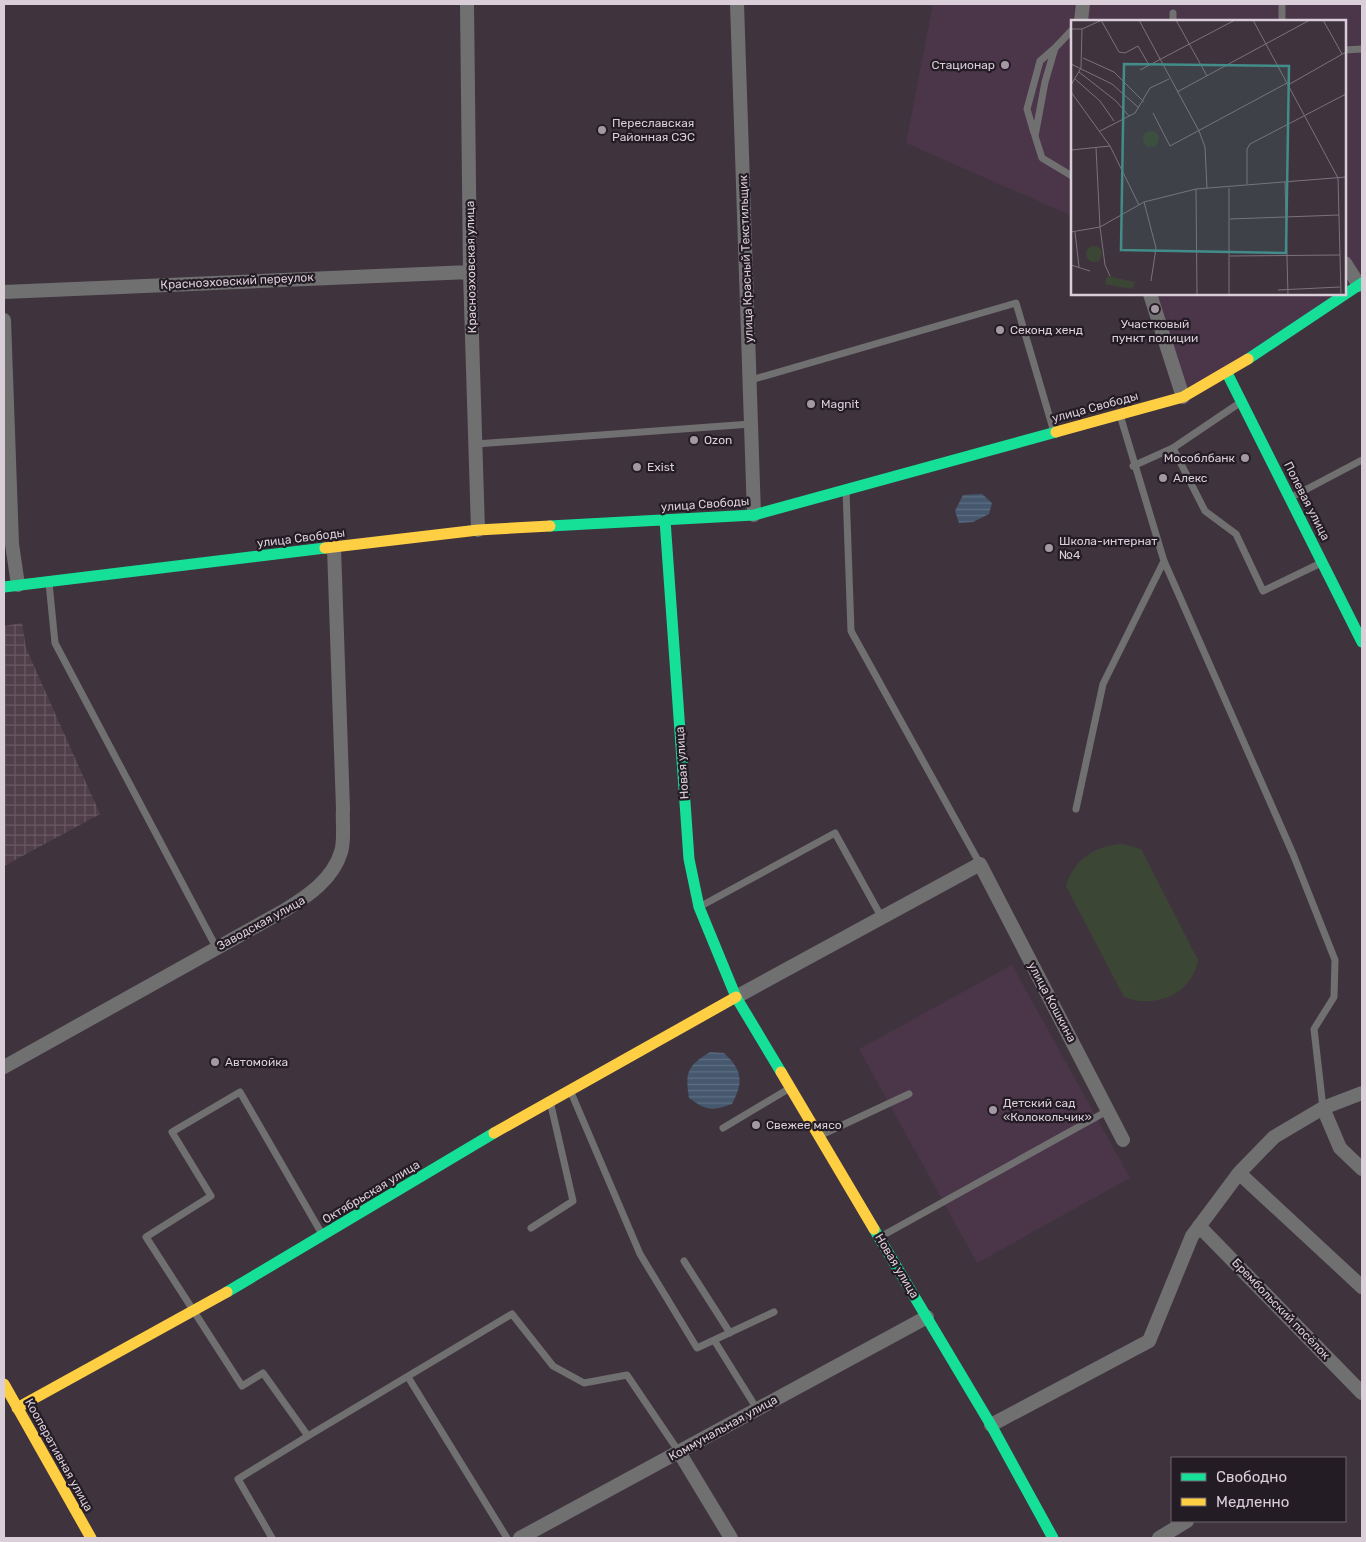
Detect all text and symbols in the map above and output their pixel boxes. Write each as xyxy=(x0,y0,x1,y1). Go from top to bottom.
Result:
inset map xyxy=(1071,20,1346,295)
place label: Стационар xyxy=(932,58,995,72)
marker: Стационар xyxy=(999,59,1011,71)
place label: Переславская Районная СЭС xyxy=(612,116,695,144)
marker: Переславская Районная СЭС xyxy=(596,124,608,136)
street label: улица Красный Текстильщик xyxy=(736,174,756,343)
street label: Красноэховская улица xyxy=(463,201,479,333)
street label: Красноэховский переулок xyxy=(160,270,315,292)
marker: Участковый пункт полиции xyxy=(1149,303,1161,315)
place label: Участковый пункт полиции xyxy=(1112,317,1198,345)
place label: Секонд хенд xyxy=(1010,323,1083,337)
marker: Секонд хенд xyxy=(994,324,1006,336)
street label: улица Свободы xyxy=(1050,389,1140,425)
place label: Magnit xyxy=(821,397,859,411)
marker: Magnit xyxy=(805,398,817,410)
place label: Ozon xyxy=(704,433,732,447)
marker: Ozon xyxy=(688,434,700,446)
place label: Мособлбанк xyxy=(1164,451,1236,465)
marker: Мособлбанк xyxy=(1239,452,1251,464)
street label: Полевая улица xyxy=(1281,459,1333,543)
place label: Exist xyxy=(647,460,675,474)
marker: Exist xyxy=(631,461,643,473)
place label: Алекс xyxy=(1173,471,1208,485)
marker: Алекс xyxy=(1157,472,1169,484)
street label: улица Свободы xyxy=(660,494,750,514)
street label: улица Свободы xyxy=(256,526,346,550)
place label: Школа-интернат №4 xyxy=(1059,534,1158,562)
marker: Школа-интернат №4 xyxy=(1043,542,1055,554)
street label: Новая улица xyxy=(672,726,692,800)
street label: Заводская улица xyxy=(214,893,308,953)
street label: улица Кошкина xyxy=(1025,960,1079,1044)
place label: Автомойка xyxy=(225,1055,288,1069)
marker: Автомойка xyxy=(209,1056,221,1068)
place label: Детский сад «Колокольчик» xyxy=(1003,1096,1092,1124)
marker: Детский сад «Колокольчик» xyxy=(987,1104,999,1116)
place label: Свежее мясо xyxy=(766,1118,842,1132)
marker: Свежее мясо xyxy=(750,1119,762,1131)
street label: Октябрьская улица xyxy=(320,1157,422,1227)
street label: Новая улица xyxy=(872,1231,922,1301)
street label: Брембольский посёлок xyxy=(1229,1256,1333,1363)
street label: Коммунальная улица xyxy=(666,1392,780,1464)
street label: Кооперативная улица xyxy=(22,1396,96,1514)
legend xyxy=(1171,1457,1346,1522)
text: Свободно xyxy=(1216,1468,1287,1486)
text: Медленно xyxy=(1216,1493,1289,1511)

